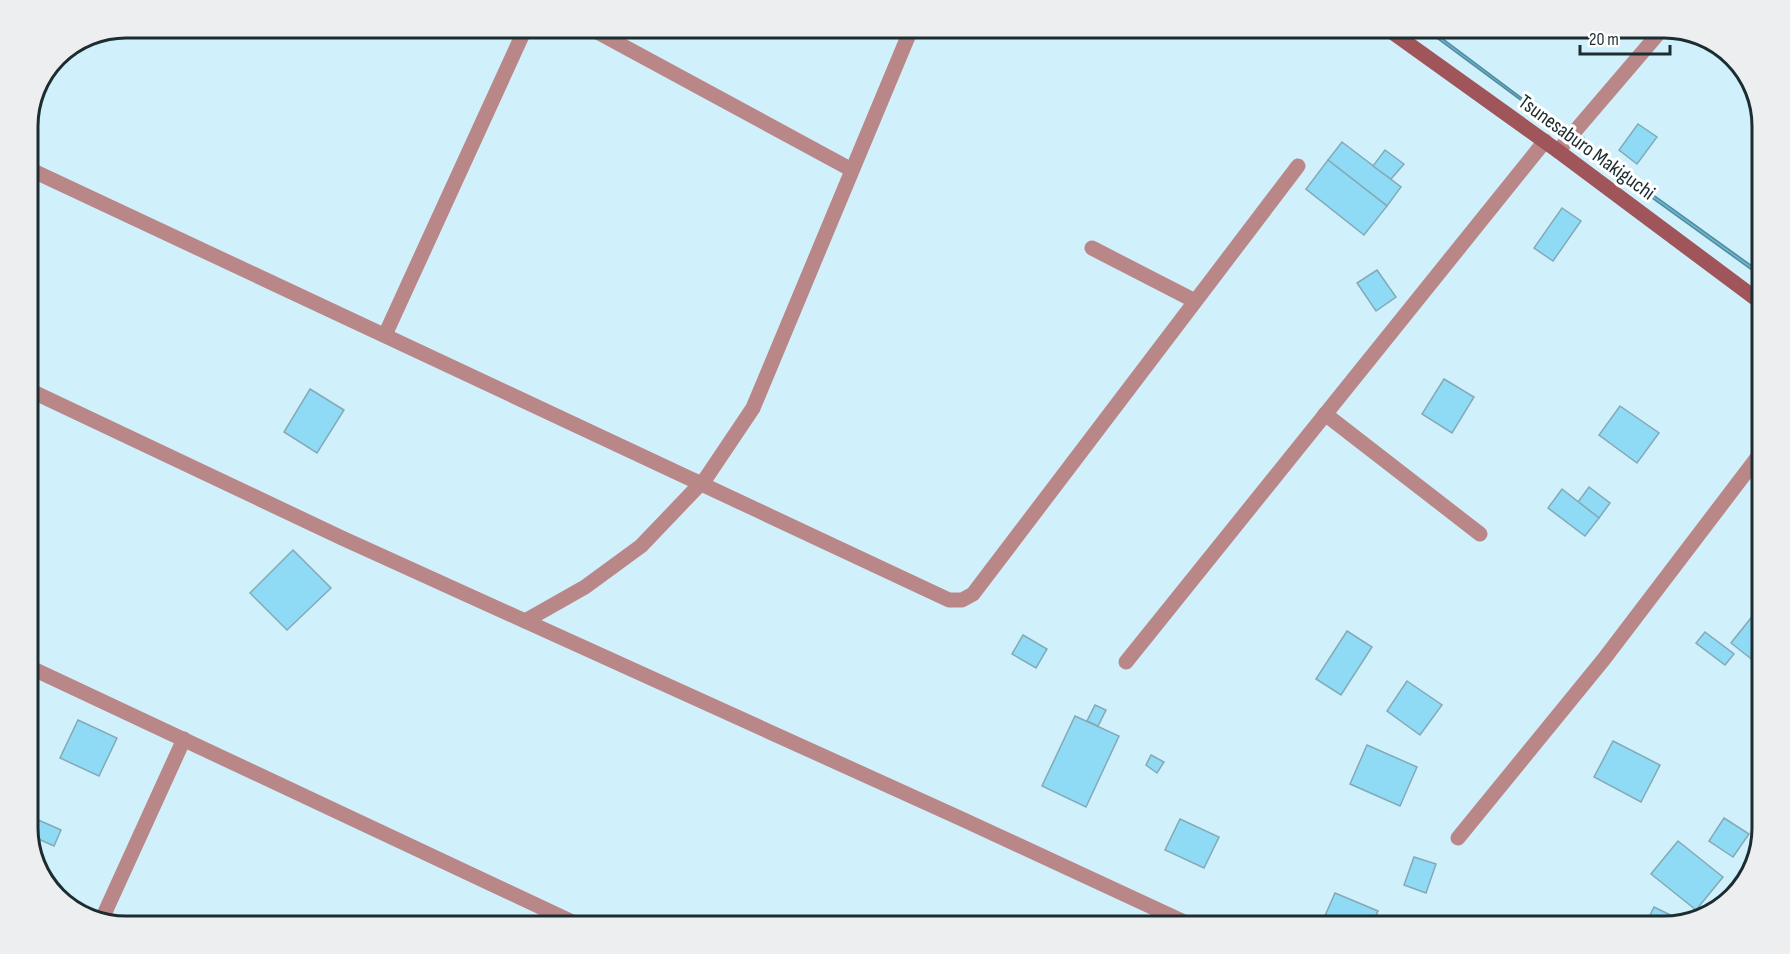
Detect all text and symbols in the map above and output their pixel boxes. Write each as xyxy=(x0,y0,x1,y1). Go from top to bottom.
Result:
scale bar xyxy=(1580,18,1670,56)
text: 20 m xyxy=(1589,29,1619,50)
street label: Tsunesaburo Makiguchi xyxy=(1514,89,1660,205)

